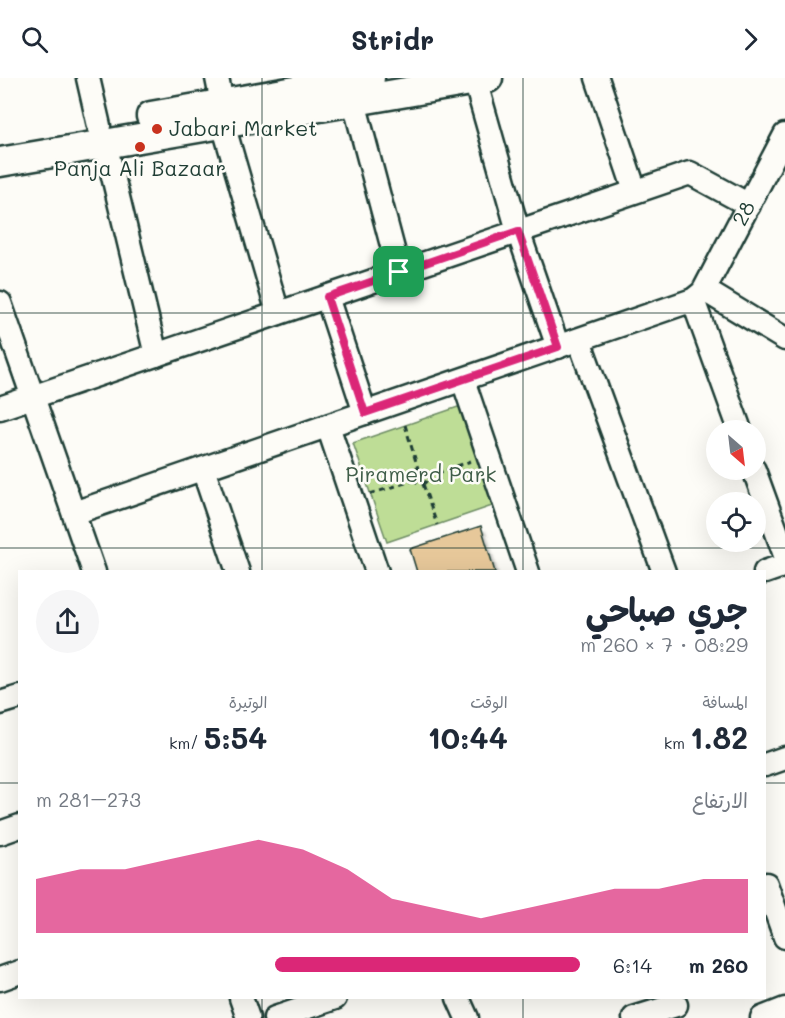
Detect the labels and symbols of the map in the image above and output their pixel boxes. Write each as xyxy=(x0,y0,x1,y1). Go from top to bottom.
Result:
place label: Jabari Market xyxy=(169,114,318,141)
marker: Jabari Market xyxy=(150,122,164,136)
marker: Panja Ali Bazaar xyxy=(133,140,147,154)
place label: Panja Ali Bazaar xyxy=(54,154,226,181)
street label: 28 xyxy=(725,196,760,230)
pin xyxy=(373,246,424,297)
north arrow xyxy=(706,420,766,480)
park label: Piramerd Park xyxy=(346,460,496,487)

